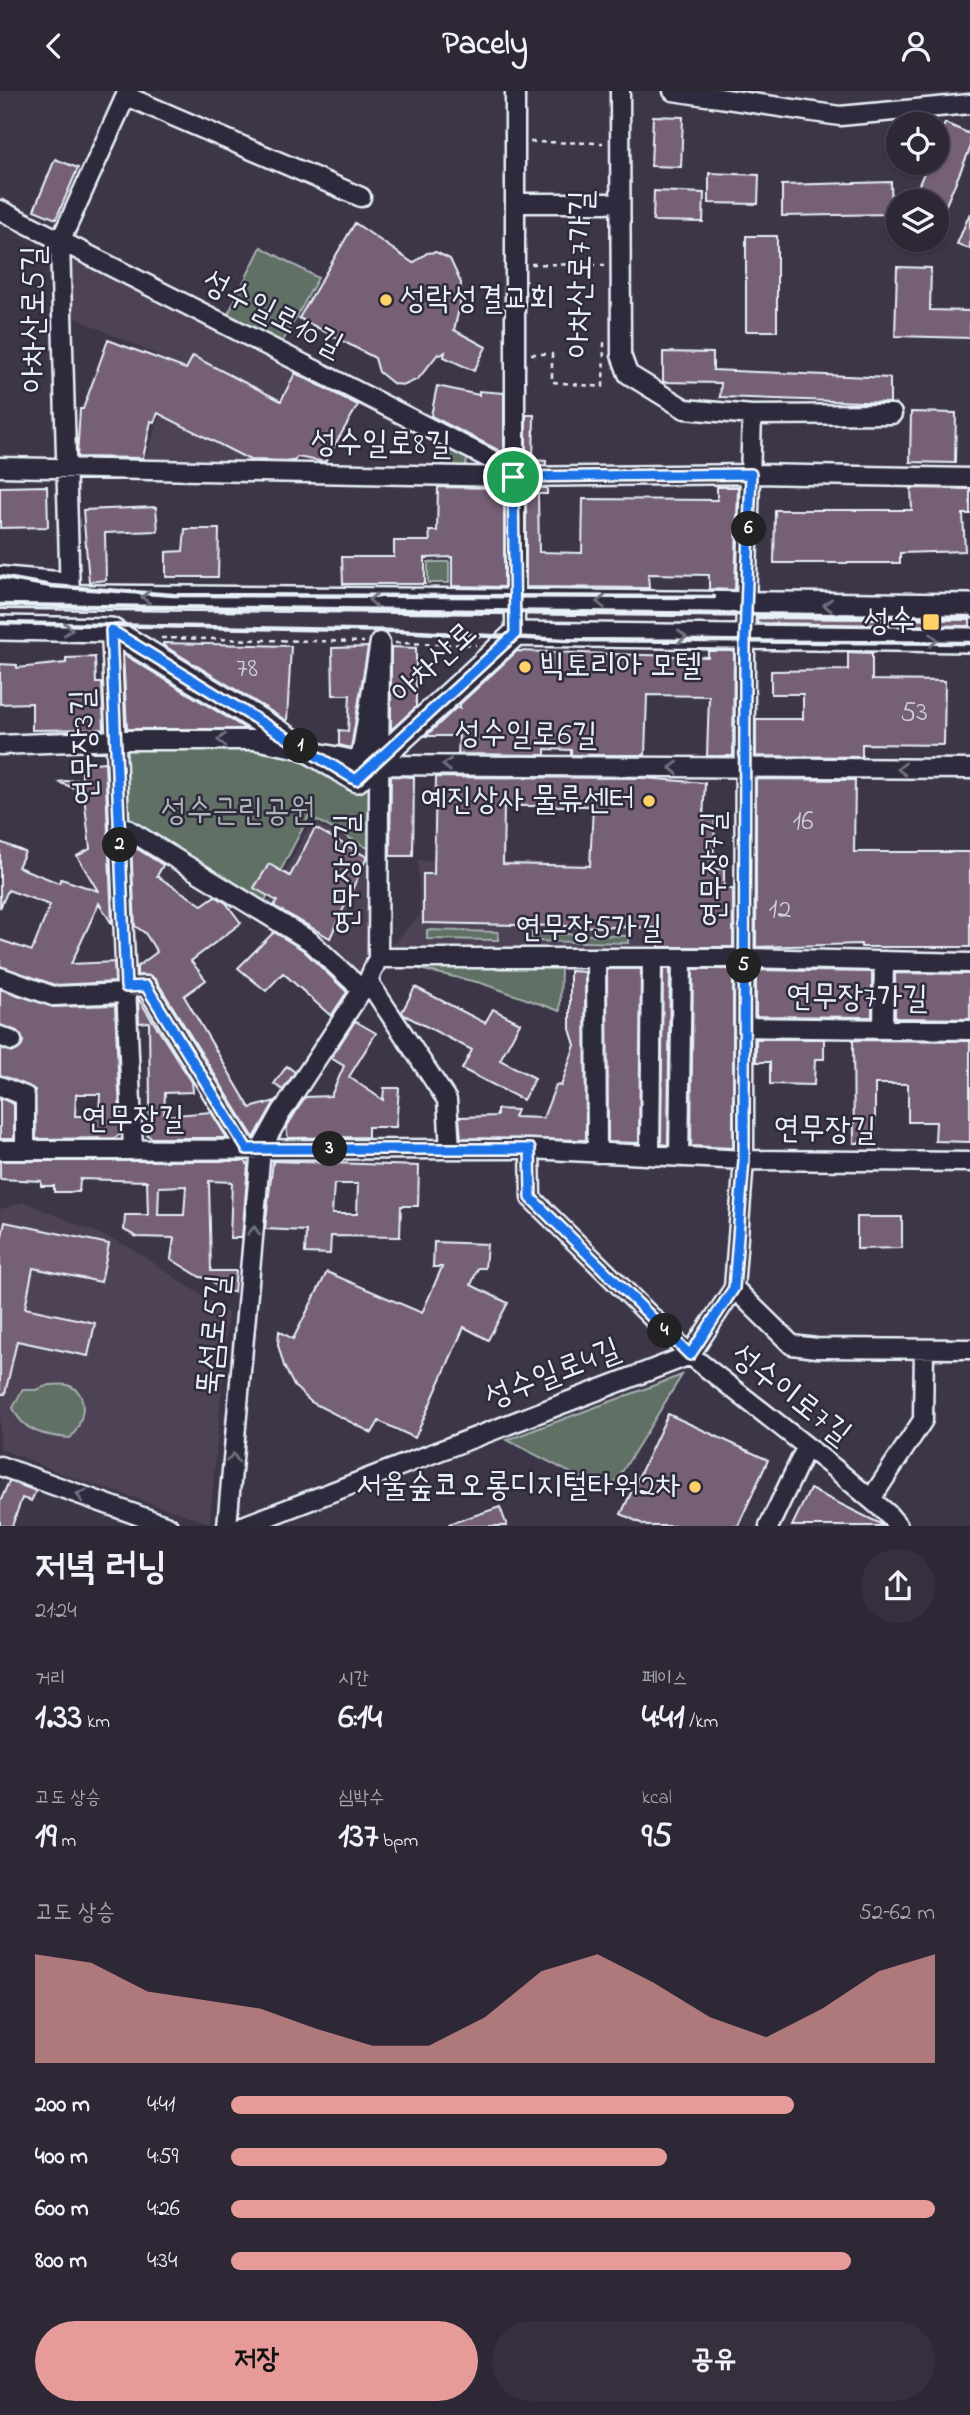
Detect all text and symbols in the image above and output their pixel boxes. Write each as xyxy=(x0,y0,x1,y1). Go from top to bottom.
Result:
text: Pacely xyxy=(442,22,528,69)
icon: back xyxy=(35,27,73,65)
icon: person xyxy=(897,27,935,65)
map controls xyxy=(886,112,949,252)
button: locate xyxy=(886,112,949,175)
button: layers xyxy=(886,189,949,252)
street label: 아차산로7가길 xyxy=(557,190,607,358)
street label: 아차산로5길 xyxy=(12,245,59,393)
street label: 성수일로10길 xyxy=(193,259,351,371)
place label: 성락성결교회 xyxy=(400,277,555,324)
marker: 성락성결교회 xyxy=(378,292,394,308)
street label: 성수일로8길 xyxy=(310,420,452,470)
pin xyxy=(483,447,543,507)
icon: arrive xyxy=(494,458,532,496)
pin: 6 xyxy=(732,511,766,547)
text: 6 xyxy=(744,515,753,542)
one-way arrow xyxy=(140,590,151,605)
one-way arrow xyxy=(368,592,378,608)
one-way arrow xyxy=(595,594,606,610)
one-way arrow xyxy=(823,597,834,612)
place label: 성수 xyxy=(864,599,915,646)
street label: 아차산로 xyxy=(381,612,489,716)
marker: 성수 xyxy=(921,612,941,632)
one-way arrow xyxy=(63,621,74,637)
one-way arrow xyxy=(677,629,687,645)
one-way arrow xyxy=(929,632,939,648)
place label: 빅토리아 모텔 xyxy=(539,644,702,691)
house number: 78 xyxy=(236,649,258,690)
marker: 빅토리아 모텔 xyxy=(517,659,533,675)
street label: 연무장3길 xyxy=(60,688,112,806)
house number: 53 xyxy=(900,693,928,734)
street label: 성수일로6길 xyxy=(454,711,598,761)
pin: 1 xyxy=(284,729,318,763)
one-way arrow xyxy=(216,732,226,748)
text: 1 xyxy=(297,732,304,759)
one-way arrow xyxy=(441,758,452,773)
one-way arrow xyxy=(669,760,679,776)
one-way arrow xyxy=(896,761,907,777)
place label: 예진상사 물류센터 xyxy=(421,778,635,825)
park label: 성수근린공원 xyxy=(161,789,315,836)
marker: 예진상사 물류센터 xyxy=(641,793,657,809)
house number: 16 xyxy=(792,802,814,843)
street label: 연무장7길 xyxy=(692,811,739,927)
street label: 연무장5길 xyxy=(325,813,372,935)
pin: 2 xyxy=(102,827,138,863)
text: 2 xyxy=(115,831,124,858)
house number: 12 xyxy=(769,890,791,931)
street label: 연무장5가길 xyxy=(515,906,663,953)
pin: 5 xyxy=(726,949,762,983)
text: 5 xyxy=(738,952,749,979)
street label: 연무장7가길 xyxy=(786,974,928,1024)
street label: 연무장길 xyxy=(82,1097,185,1144)
street label: 연무장길 xyxy=(773,1107,877,1155)
pin: 3 xyxy=(312,1131,348,1167)
text: 3 xyxy=(326,1135,333,1162)
one-way arrow xyxy=(246,1226,261,1237)
street label: 뚝섬로5길 xyxy=(186,1273,244,1397)
pin: 4 xyxy=(648,1313,682,1349)
text: 4 xyxy=(661,1317,668,1344)
street label: 성수일로4길 xyxy=(478,1328,628,1422)
street label: 성수이로7길 xyxy=(720,1334,860,1458)
one-way arrow xyxy=(225,1452,240,1463)
place label: 서울숲코오롱디지털타워2차 xyxy=(356,1464,681,1511)
marker: 서울숲코오롱디지털타워2차 xyxy=(687,1479,703,1495)
one-way arrow xyxy=(75,1489,88,1503)
text: 저녁 러닝 xyxy=(35,1541,167,1597)
button: share xyxy=(861,1549,935,1623)
text: 21:24 xyxy=(35,1595,77,1628)
text: 거리 xyxy=(35,1666,66,1693)
text: 시간 xyxy=(338,1666,369,1693)
text: 페이스 xyxy=(642,1666,688,1693)
text: 1.33 xyxy=(35,1693,82,1744)
text: 6:14 xyxy=(338,1693,382,1744)
text: 4:41 xyxy=(642,1693,685,1744)
text: km xyxy=(82,1709,110,1736)
text: /km xyxy=(685,1709,718,1736)
text: 고도 상승 xyxy=(35,1785,101,1812)
text: 심박수 xyxy=(338,1785,384,1812)
text: kcal xyxy=(642,1785,672,1812)
text: 19 xyxy=(35,1812,57,1863)
text: 137 xyxy=(338,1812,378,1863)
text: 95 xyxy=(642,1812,672,1863)
text: m xyxy=(57,1828,76,1855)
text: bpm xyxy=(378,1828,418,1855)
text: 고도 상승 xyxy=(35,1897,115,1930)
text: 52–62 m xyxy=(859,1897,935,1930)
text: 200 m xyxy=(35,2089,90,2122)
text: 4:41 xyxy=(147,2089,175,2122)
text: 400 m xyxy=(35,2141,88,2174)
text: 4:59 xyxy=(147,2141,179,2174)
text: 600 m xyxy=(35,2193,89,2226)
text: 4:26 xyxy=(147,2193,180,2226)
text: 800 m xyxy=(35,2245,87,2278)
text: 4:34 xyxy=(147,2245,177,2278)
button: 저장 xyxy=(35,2321,478,2401)
button: 공유 xyxy=(492,2321,935,2401)

